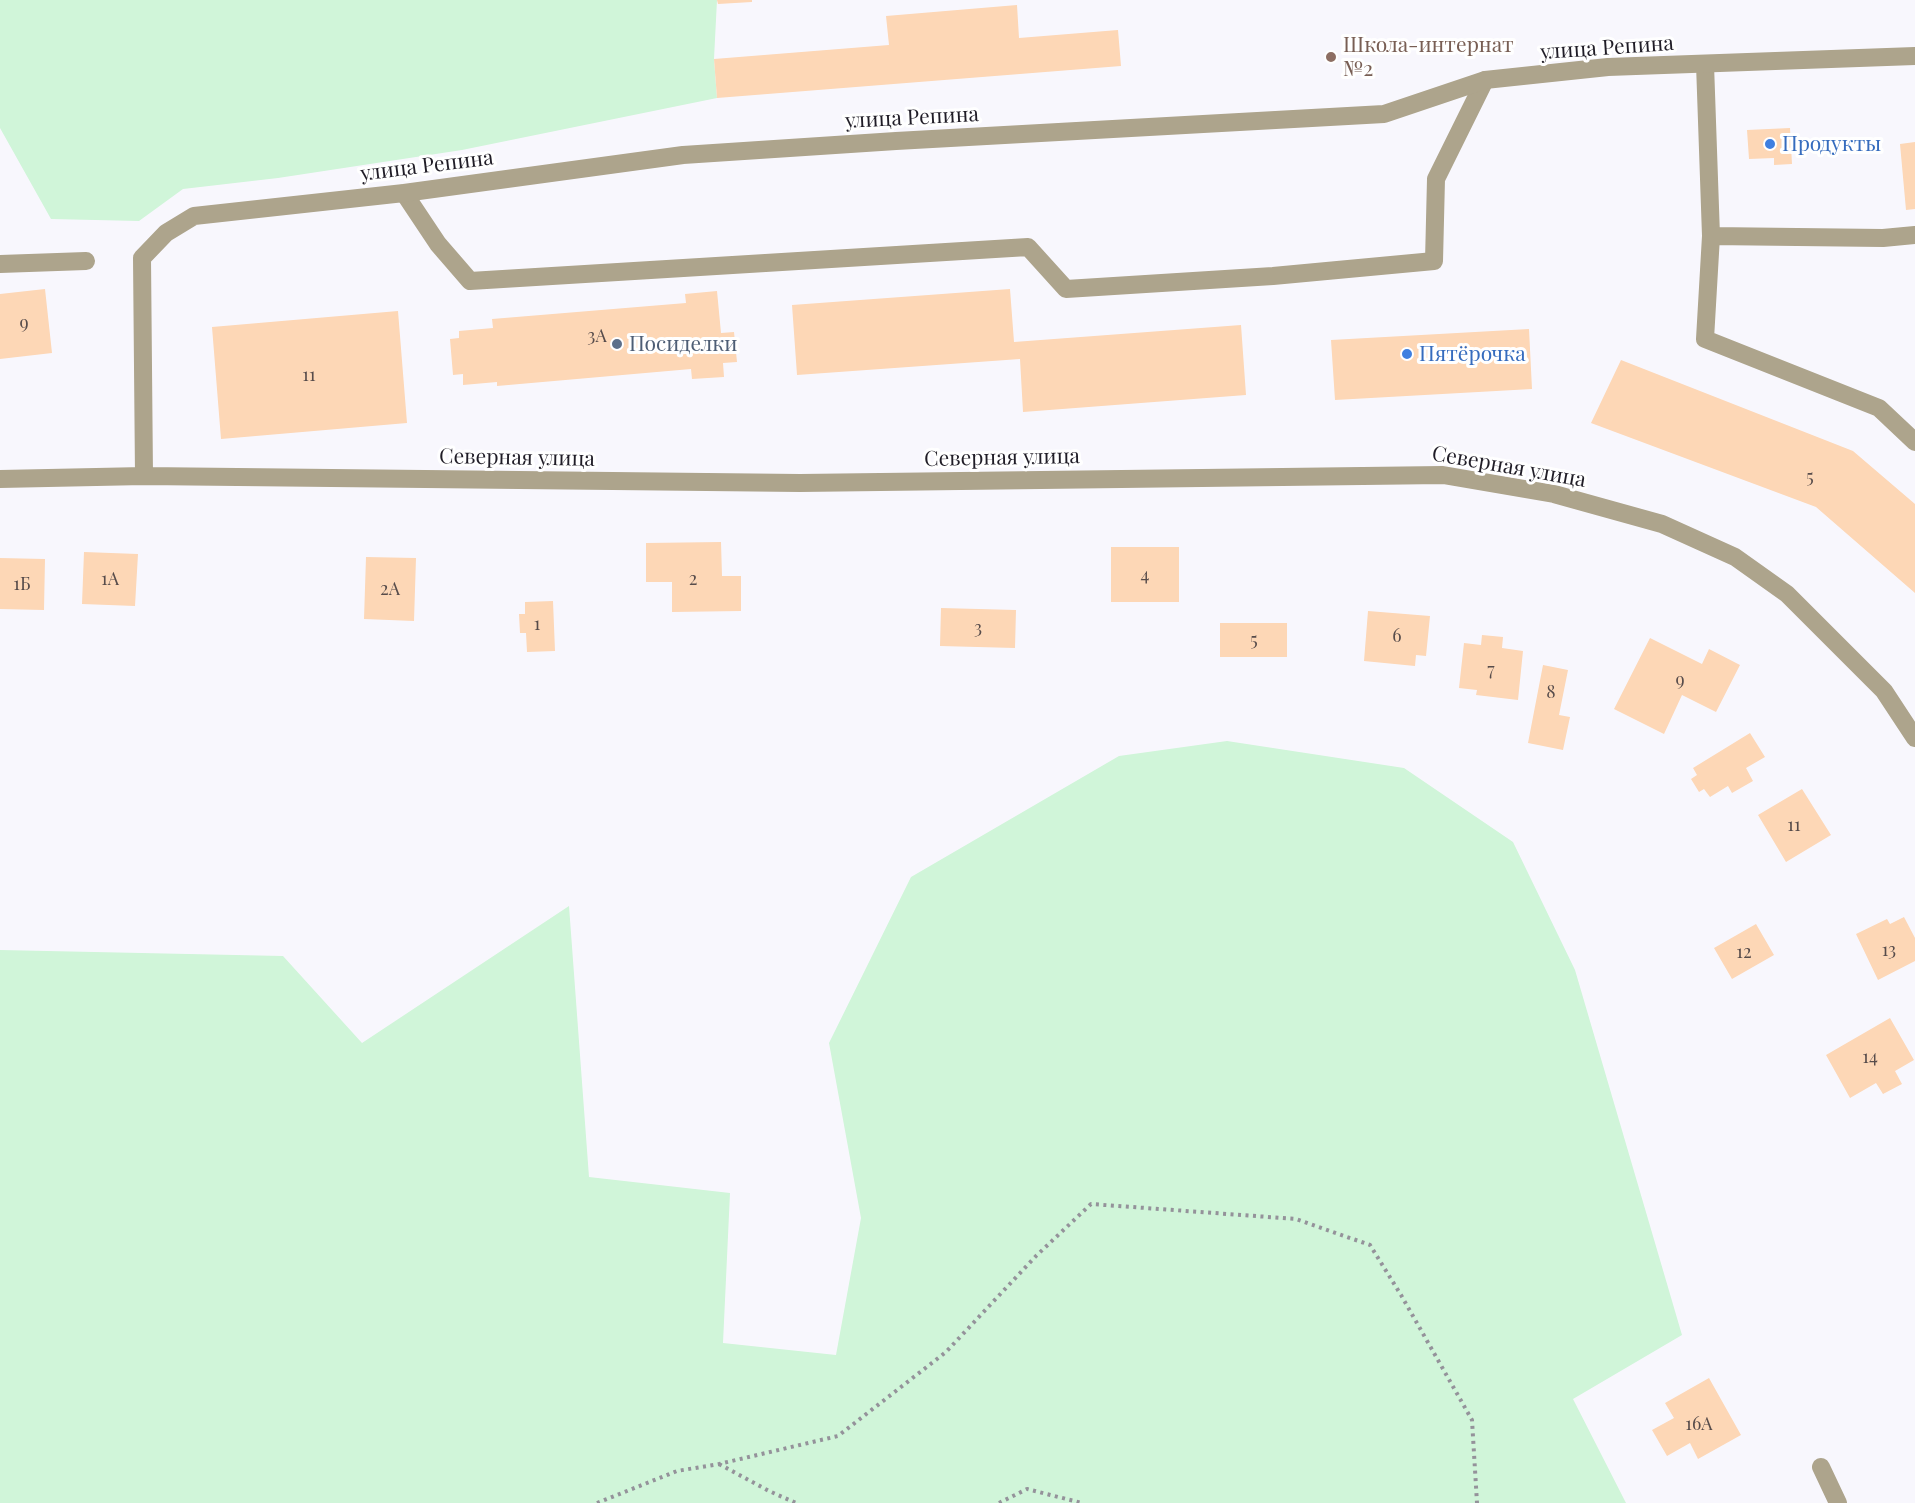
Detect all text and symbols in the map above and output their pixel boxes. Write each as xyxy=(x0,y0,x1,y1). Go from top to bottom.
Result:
street label: улица Репина xyxy=(1539,31,1675,65)
place label: Школа-интернат №2 xyxy=(1343,32,1514,82)
marker: Школа-интернат №2 xyxy=(1324,50,1338,64)
street label: улица Репина xyxy=(844,102,980,134)
place label: Продукты xyxy=(1782,131,1881,157)
marker: Продукты xyxy=(1763,137,1777,151)
street label: улица Репина xyxy=(359,145,495,187)
house number: 9 xyxy=(19,312,29,334)
house number: 3А xyxy=(587,325,607,347)
place label: Посиделки xyxy=(629,331,737,357)
marker: Посиделки xyxy=(610,337,624,351)
place label: Пятёрочка xyxy=(1419,341,1526,367)
marker: Пятёрочка xyxy=(1400,347,1414,361)
house number: 11 xyxy=(302,364,316,386)
street label: Северная улица xyxy=(1430,441,1588,493)
street label: Северная улица xyxy=(439,444,595,472)
street label: Северная улица xyxy=(924,444,1080,472)
house number: 5 xyxy=(1806,466,1814,488)
house number: 4 xyxy=(1141,564,1149,586)
house number: 1А xyxy=(101,568,119,590)
house number: 2 xyxy=(689,568,697,590)
house number: 1Б xyxy=(13,573,31,595)
house number: 2А xyxy=(380,578,400,600)
house number: 1 xyxy=(534,613,540,635)
house number: 3 xyxy=(974,617,982,639)
house number: 6 xyxy=(1392,625,1402,647)
house number: 5 xyxy=(1250,629,1258,651)
house number: 7 xyxy=(1487,659,1495,681)
house number: 9 xyxy=(1675,669,1685,691)
house number: 8 xyxy=(1546,681,1556,703)
house number: 11 xyxy=(1787,814,1801,836)
house number: 13 xyxy=(1882,939,1896,961)
house number: 12 xyxy=(1736,941,1752,963)
house number: 14 xyxy=(1862,1046,1878,1068)
house number: 16А xyxy=(1685,1413,1713,1435)

